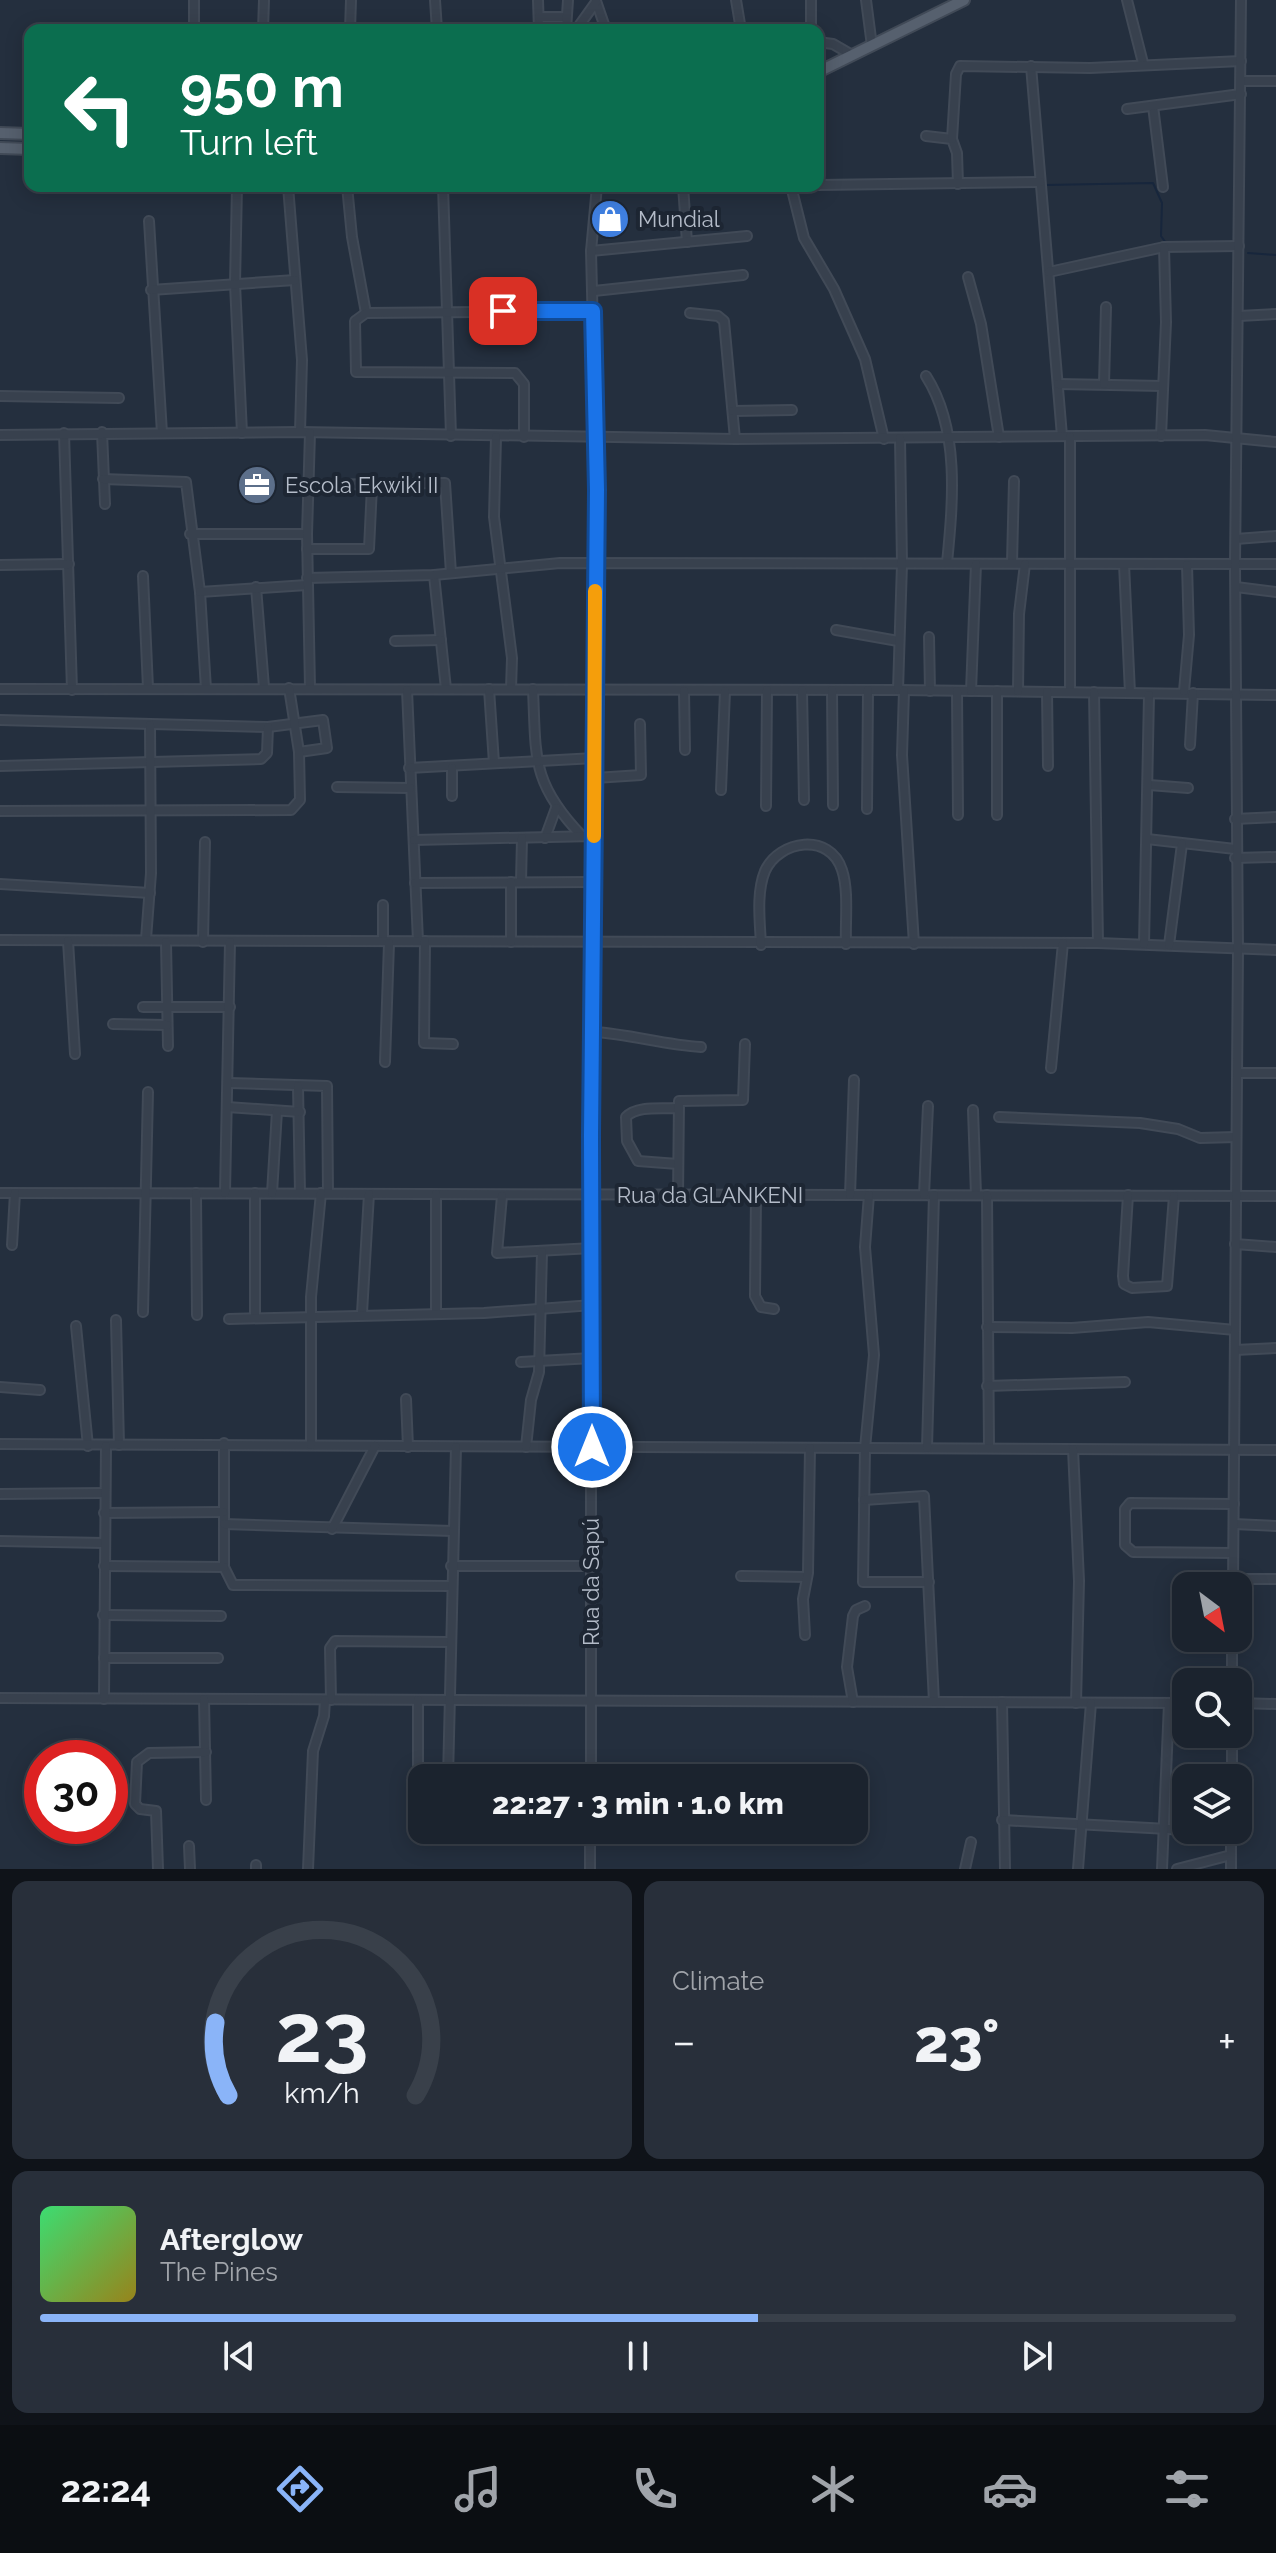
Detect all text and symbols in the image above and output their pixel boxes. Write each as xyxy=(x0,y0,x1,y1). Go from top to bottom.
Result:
text: 950 m xyxy=(180,54,344,120)
icon: left xyxy=(48,56,152,160)
text: Turn left xyxy=(180,121,318,163)
shop icon: Mundial xyxy=(589,198,631,240)
place label: Mundial xyxy=(638,206,720,232)
pin xyxy=(469,277,537,345)
icon: arrive xyxy=(481,289,525,333)
office icon: Escola Ekwiki II xyxy=(236,464,278,506)
place label: Escola Ekwiki II xyxy=(285,472,438,498)
street label: Rua da GLANKENI xyxy=(617,1182,803,1208)
position arrow xyxy=(550,1405,634,1489)
street label: Rua da Sapú xyxy=(578,1518,604,1646)
north arrow xyxy=(1172,1572,1252,1652)
map controls xyxy=(1172,1572,1252,1844)
button: search xyxy=(1172,1668,1252,1748)
speed limit sign: 30 xyxy=(24,1740,128,1844)
button: layers xyxy=(1172,1764,1252,1844)
text: 22:27 · 3 min · 1.0 km xyxy=(492,1786,784,1821)
text: Climate xyxy=(672,1966,764,1996)
text: 23 xyxy=(275,1984,369,2081)
text: 23° xyxy=(914,2006,1000,2076)
text: − xyxy=(672,2016,696,2067)
text: + xyxy=(1218,2016,1236,2067)
text: km/h xyxy=(284,2076,360,2110)
text: Afterglow xyxy=(160,2222,303,2257)
text: The Pines xyxy=(160,2257,278,2287)
icon: previous xyxy=(217,2334,261,2378)
icon: pause xyxy=(616,2334,660,2378)
icon: next xyxy=(1015,2334,1059,2378)
icon: directions xyxy=(272,2461,328,2517)
icon: music xyxy=(450,2461,506,2517)
icon: phone xyxy=(627,2461,683,2517)
icon: climate xyxy=(805,2461,861,2517)
icon: car xyxy=(982,2461,1038,2517)
icon: filters xyxy=(1159,2461,1215,2517)
text: 22:24 xyxy=(61,2468,151,2510)

